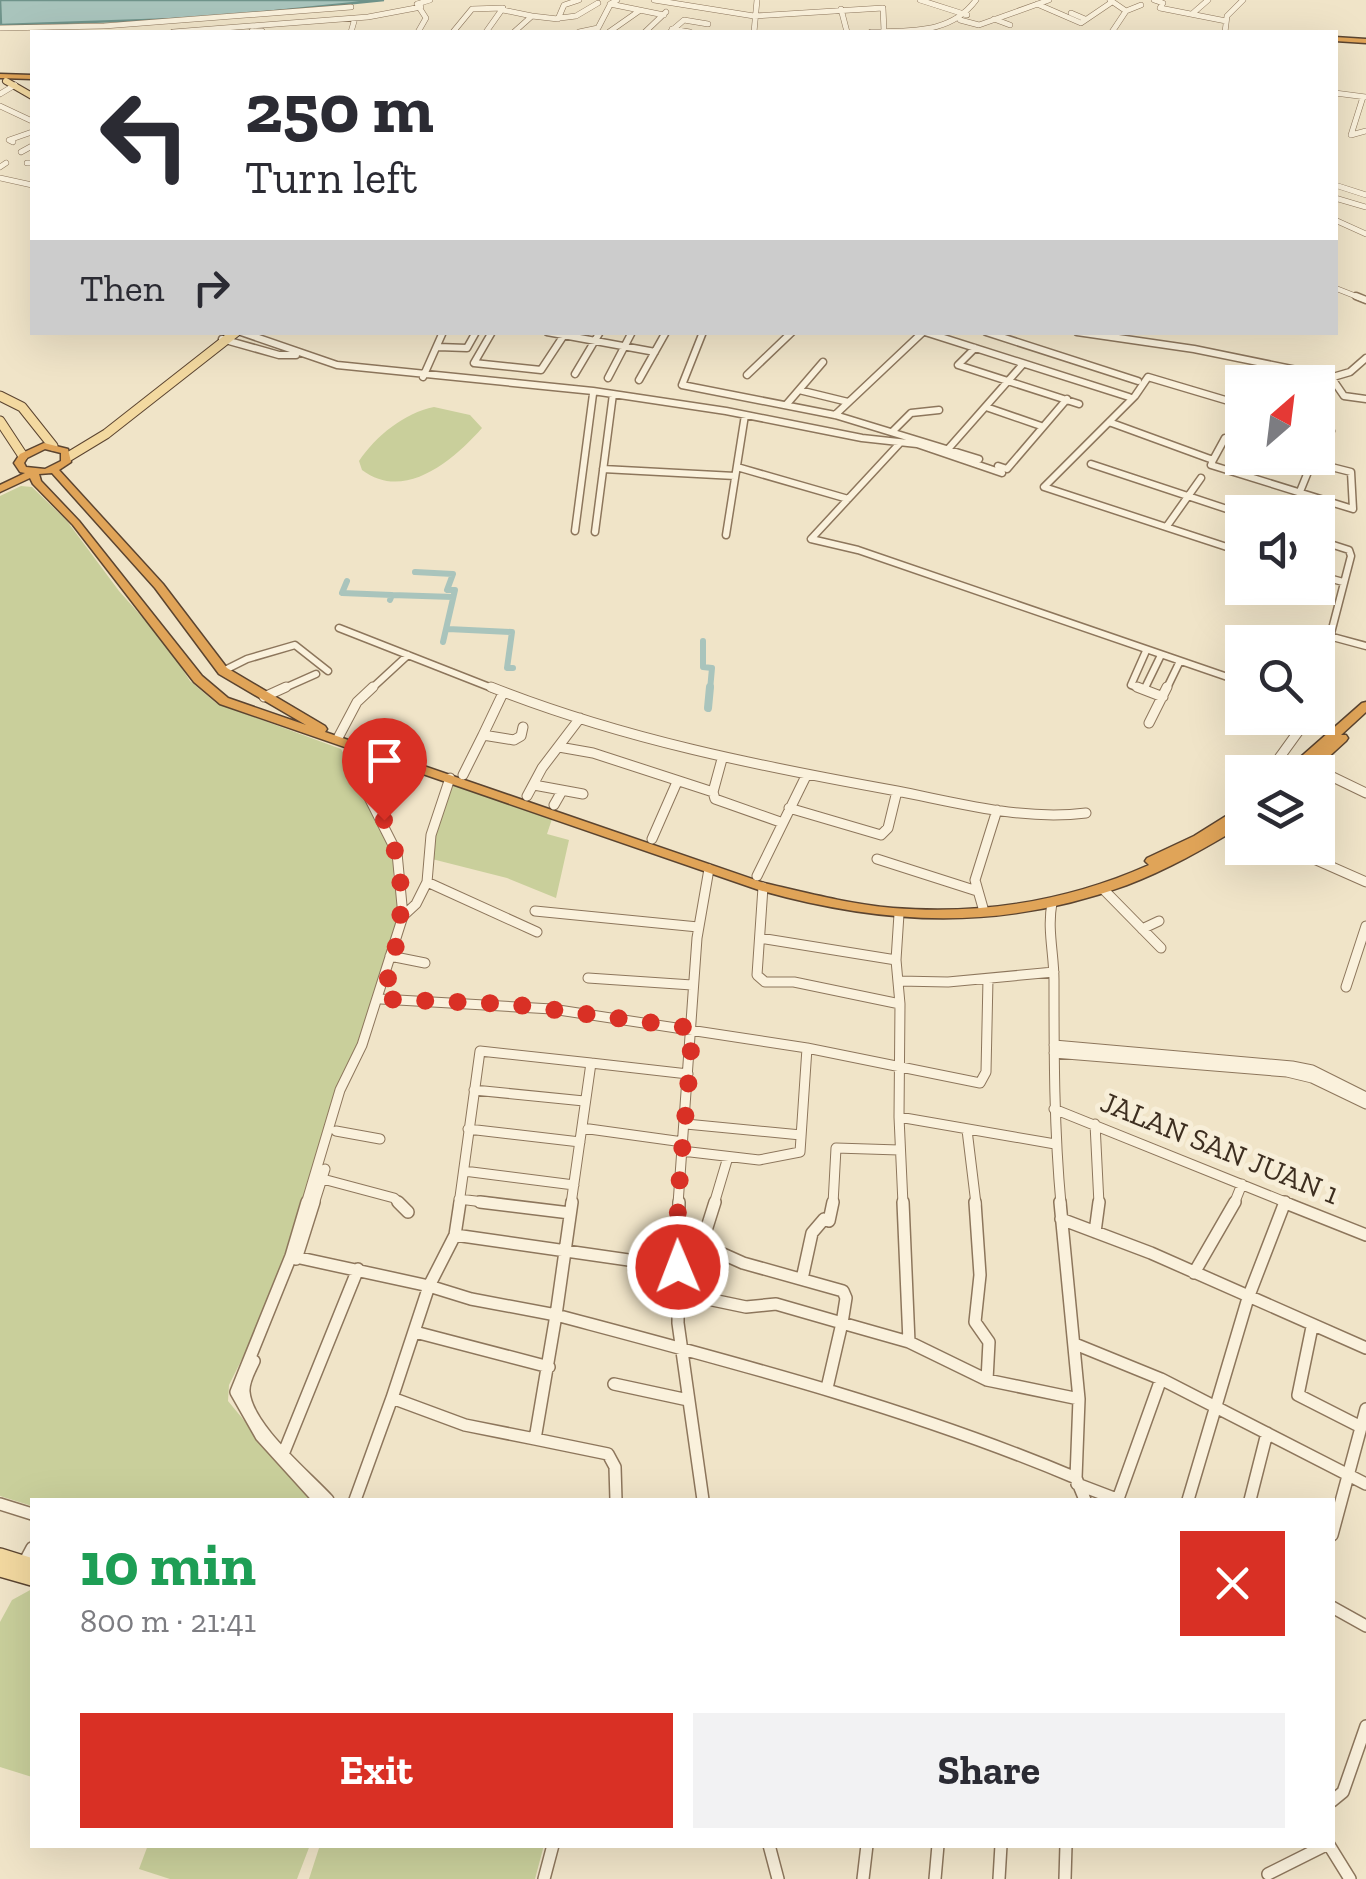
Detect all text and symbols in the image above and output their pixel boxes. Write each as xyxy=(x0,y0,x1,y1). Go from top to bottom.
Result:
text: 250 m xyxy=(245,66,434,150)
icon: left xyxy=(80,70,210,200)
text: Turn left xyxy=(245,151,417,205)
icon: right xyxy=(184,260,239,315)
text: Then xyxy=(80,265,164,311)
north arrow xyxy=(1225,365,1335,475)
map controls xyxy=(1225,365,1335,865)
button: sound xyxy=(1225,495,1335,605)
button: search xyxy=(1225,625,1335,735)
pin xyxy=(342,718,427,821)
icon: arrive xyxy=(357,733,412,788)
button: layers xyxy=(1225,755,1335,865)
street label: JALAN SAN JUAN 1 xyxy=(1096,1084,1344,1212)
position arrow xyxy=(626,1215,730,1319)
text: 10 min xyxy=(80,1528,256,1600)
button: close xyxy=(1180,1531,1285,1636)
text: 800 m · 21:41 xyxy=(80,1602,256,1640)
button: Exit xyxy=(80,1713,673,1828)
button: Share xyxy=(693,1713,1285,1828)

